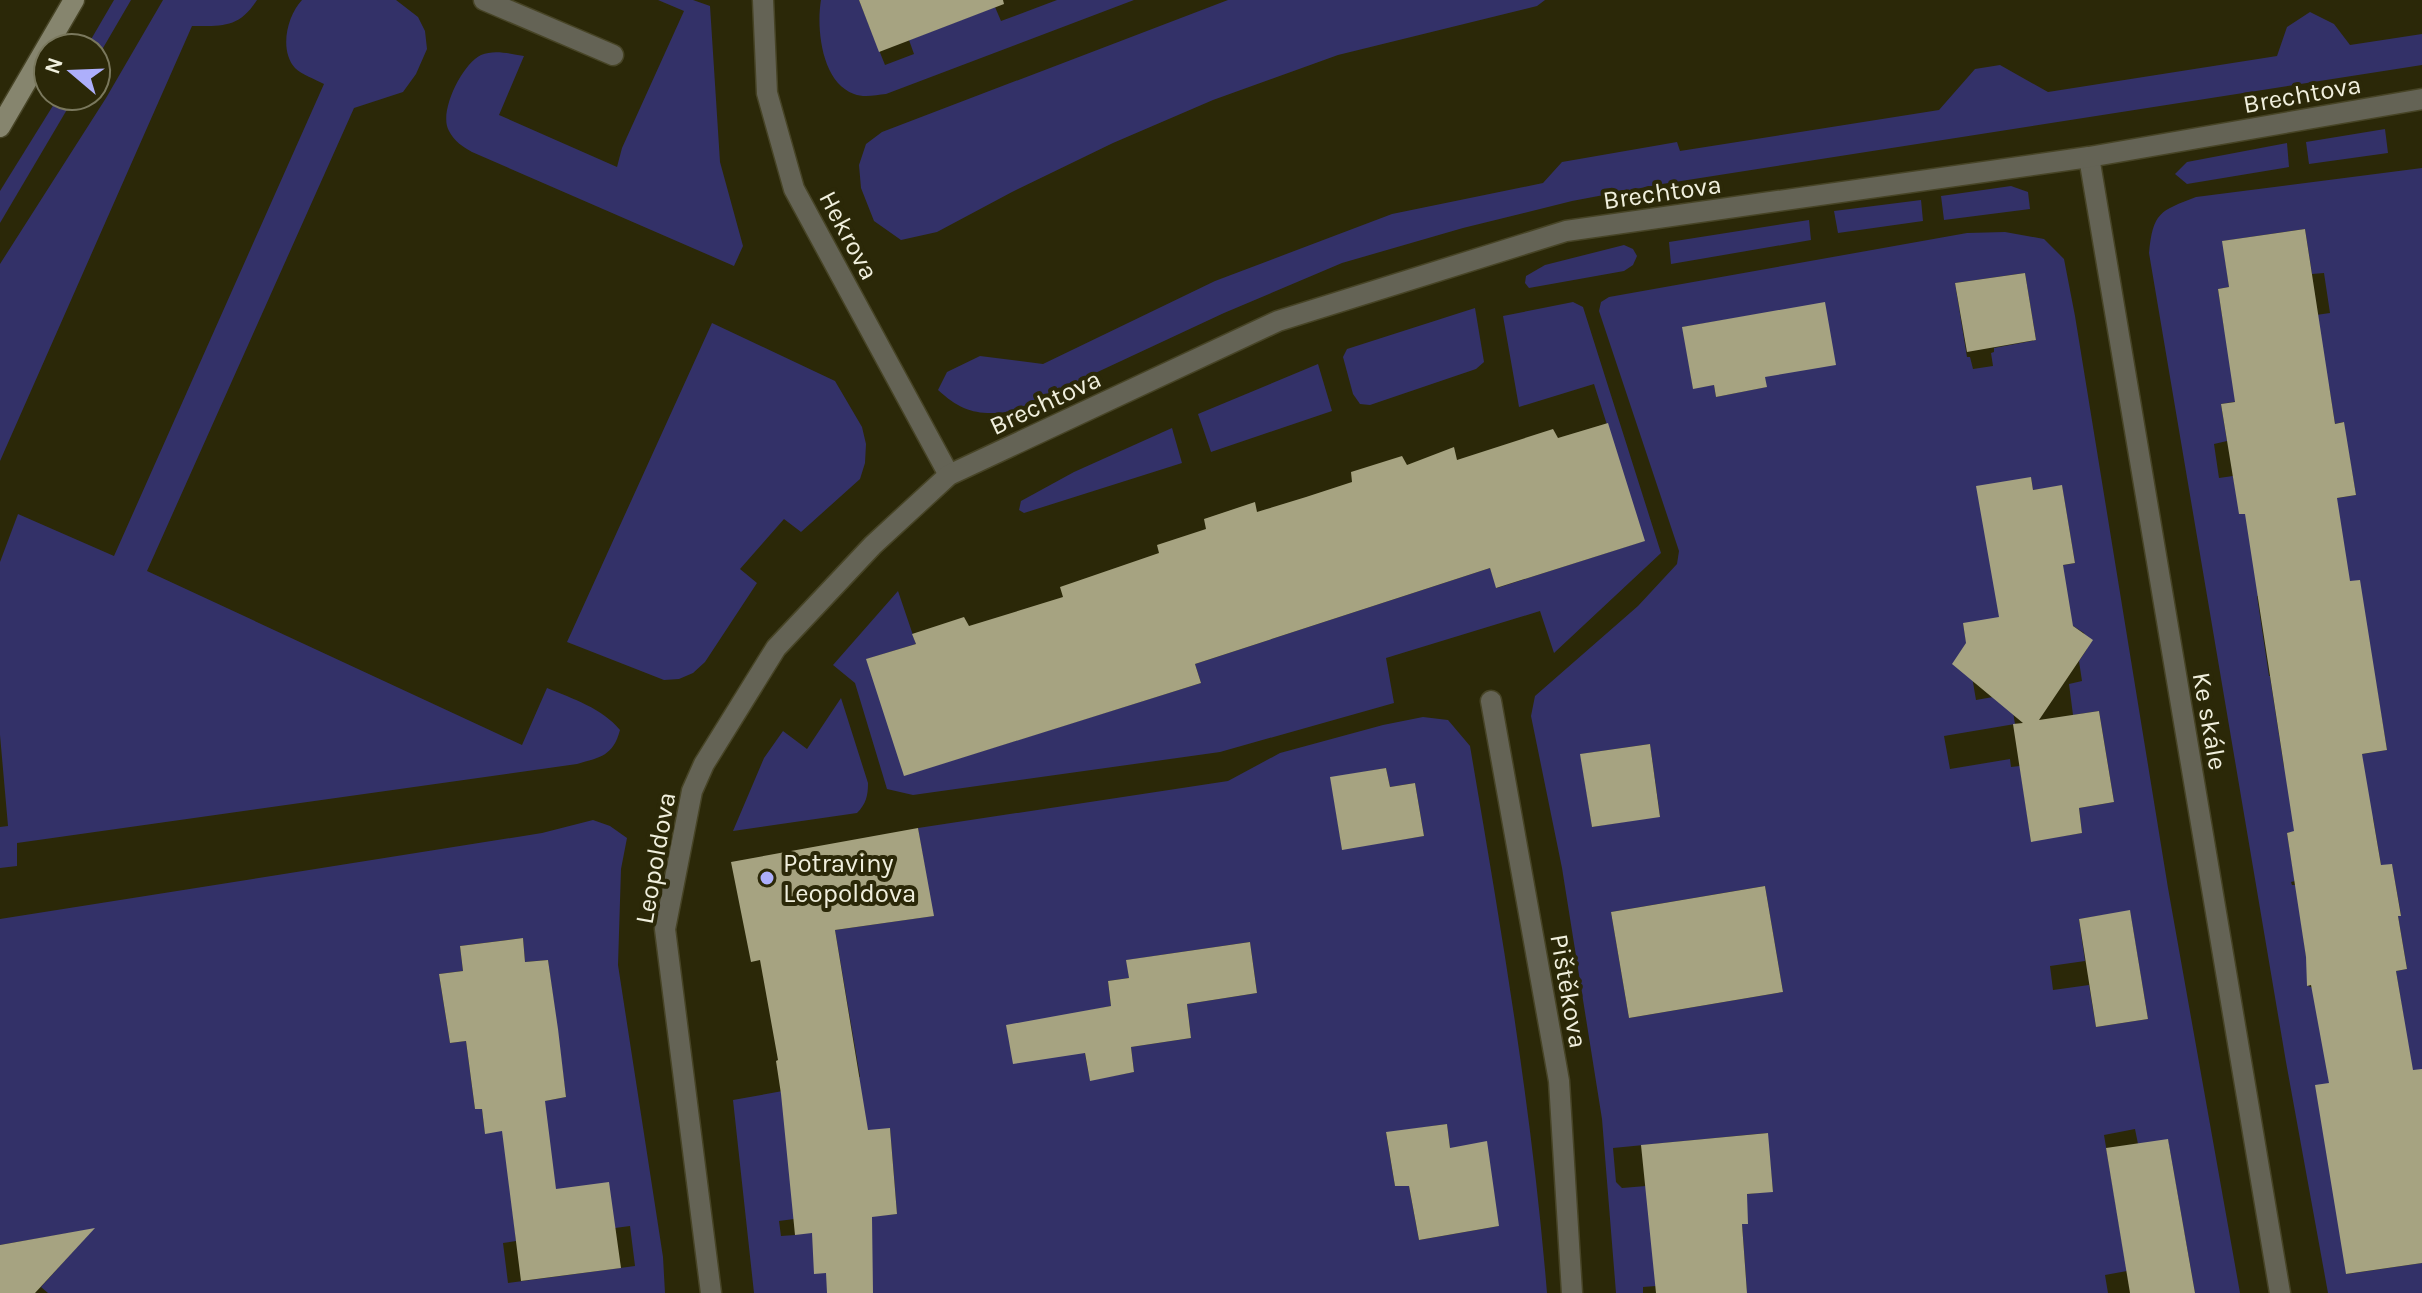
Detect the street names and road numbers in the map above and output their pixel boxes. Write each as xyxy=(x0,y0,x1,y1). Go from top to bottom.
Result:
street label: Brechtova xyxy=(2241,69,2364,120)
street label: Brechtova xyxy=(1601,169,1723,216)
street label: Hekrova xyxy=(812,185,885,285)
street label: Brechtova xyxy=(985,363,1106,442)
street label: Ke skále xyxy=(2186,670,2233,772)
street label: Leopoldova xyxy=(629,790,682,926)
street label: Pištěkova xyxy=(1543,932,1594,1050)

